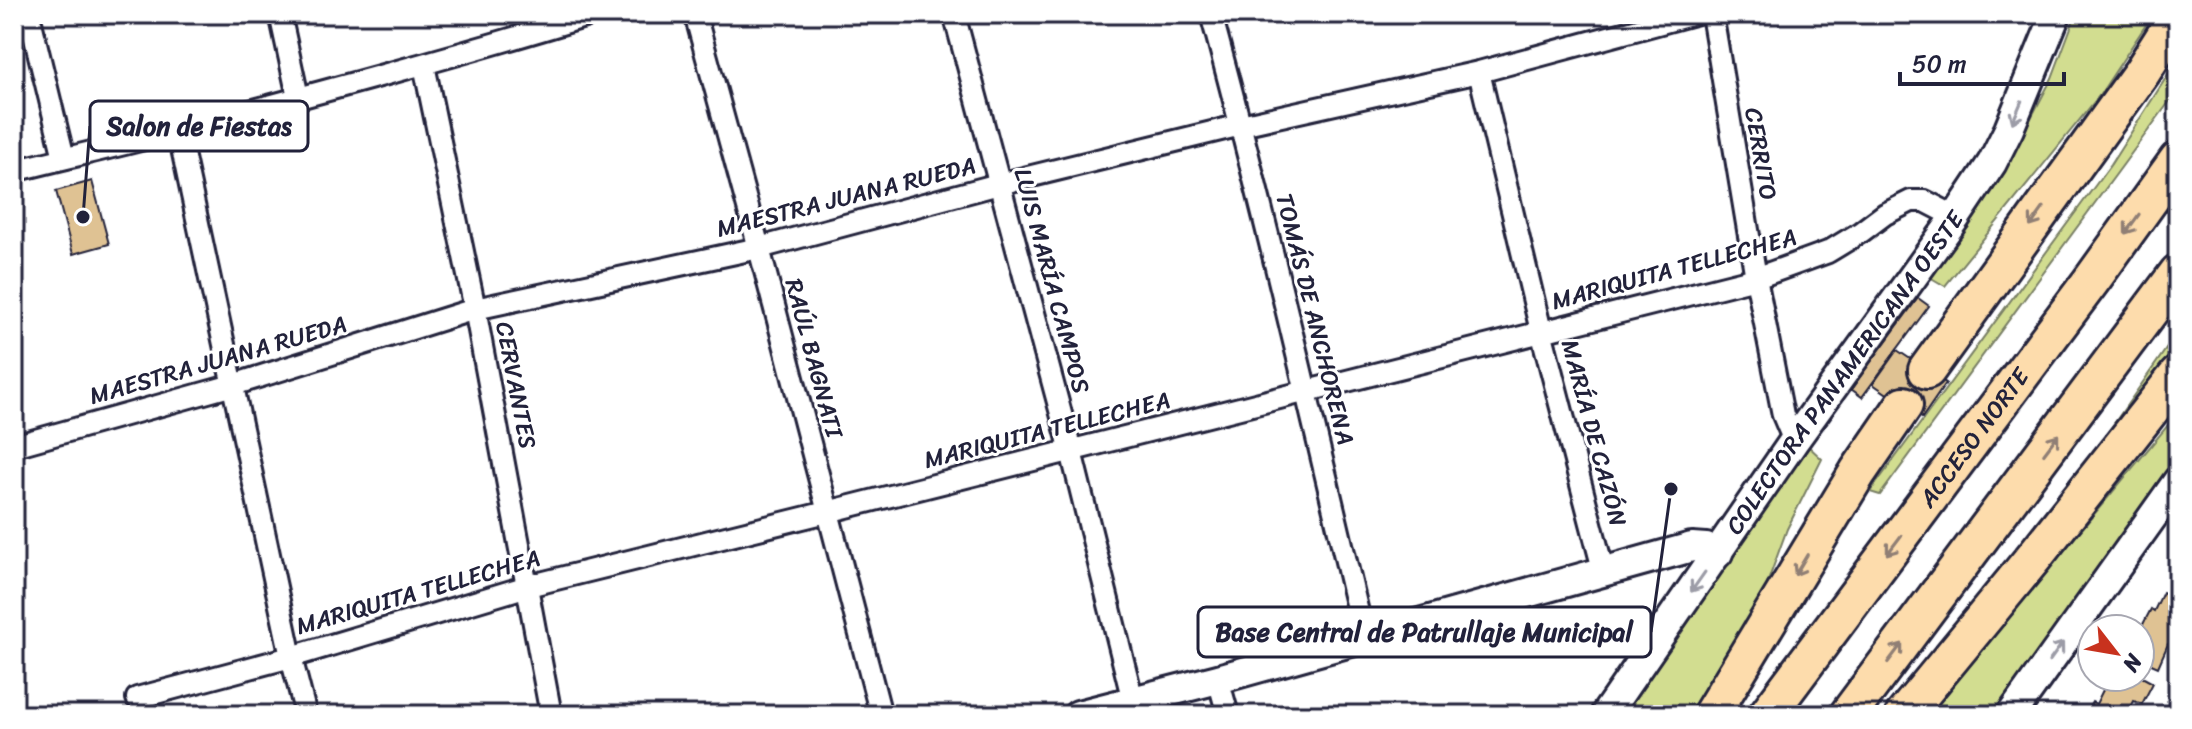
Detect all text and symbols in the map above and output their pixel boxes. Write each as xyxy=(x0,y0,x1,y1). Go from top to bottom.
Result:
scale bar xyxy=(1900,36,2064,86)
text: 50 m xyxy=(1912,43,1967,85)
one-way arrow xyxy=(2008,100,2023,124)
callout: Salon de Fiestas xyxy=(90,101,308,151)
text: Salon de Fiestas xyxy=(105,103,293,149)
street label: CERRITO xyxy=(1732,104,1790,204)
street label: MAESTRA JUANA RUEDA xyxy=(712,144,980,250)
street label: LUIS MARÍA CAMPOS xyxy=(1002,164,1102,398)
street label: TOMÁS DE ANCHORENA xyxy=(1263,189,1367,449)
street label: COLECTORA PANAMERICANA OESTE xyxy=(1714,200,1976,543)
one-way arrow xyxy=(2029,205,2045,227)
one-way arrow xyxy=(2124,212,2141,234)
street label: MARIQUITA TELLECHEA xyxy=(1547,216,1801,322)
street label: RAÚL BAGNATI xyxy=(773,274,856,444)
street label: MAESTRA JUANA RUEDA xyxy=(84,303,352,417)
street label: CERVANTES xyxy=(483,318,549,452)
street label: MARÍA DE CAZÓN xyxy=(1549,335,1639,531)
street label: ACCESO NORTE xyxy=(1907,357,2041,517)
street label: MARIQUITA TELLECHEA xyxy=(920,379,1174,481)
one-way arrow xyxy=(2043,434,2059,456)
one-way arrow xyxy=(1886,533,1902,555)
street label: MARIQUITA TELLECHEA xyxy=(291,537,545,647)
one-way arrow xyxy=(1793,553,1809,576)
one-way arrow xyxy=(1690,570,1706,592)
callout: Base Central de Patrullaje Municipal xyxy=(1198,607,1651,657)
text: Base Central de Patrullaje Municipal xyxy=(1215,609,1634,655)
north arrow xyxy=(2076,613,2156,693)
one-way arrow xyxy=(2048,641,2064,663)
one-way arrow xyxy=(1887,642,1903,664)
text: N xyxy=(2112,646,2154,680)

